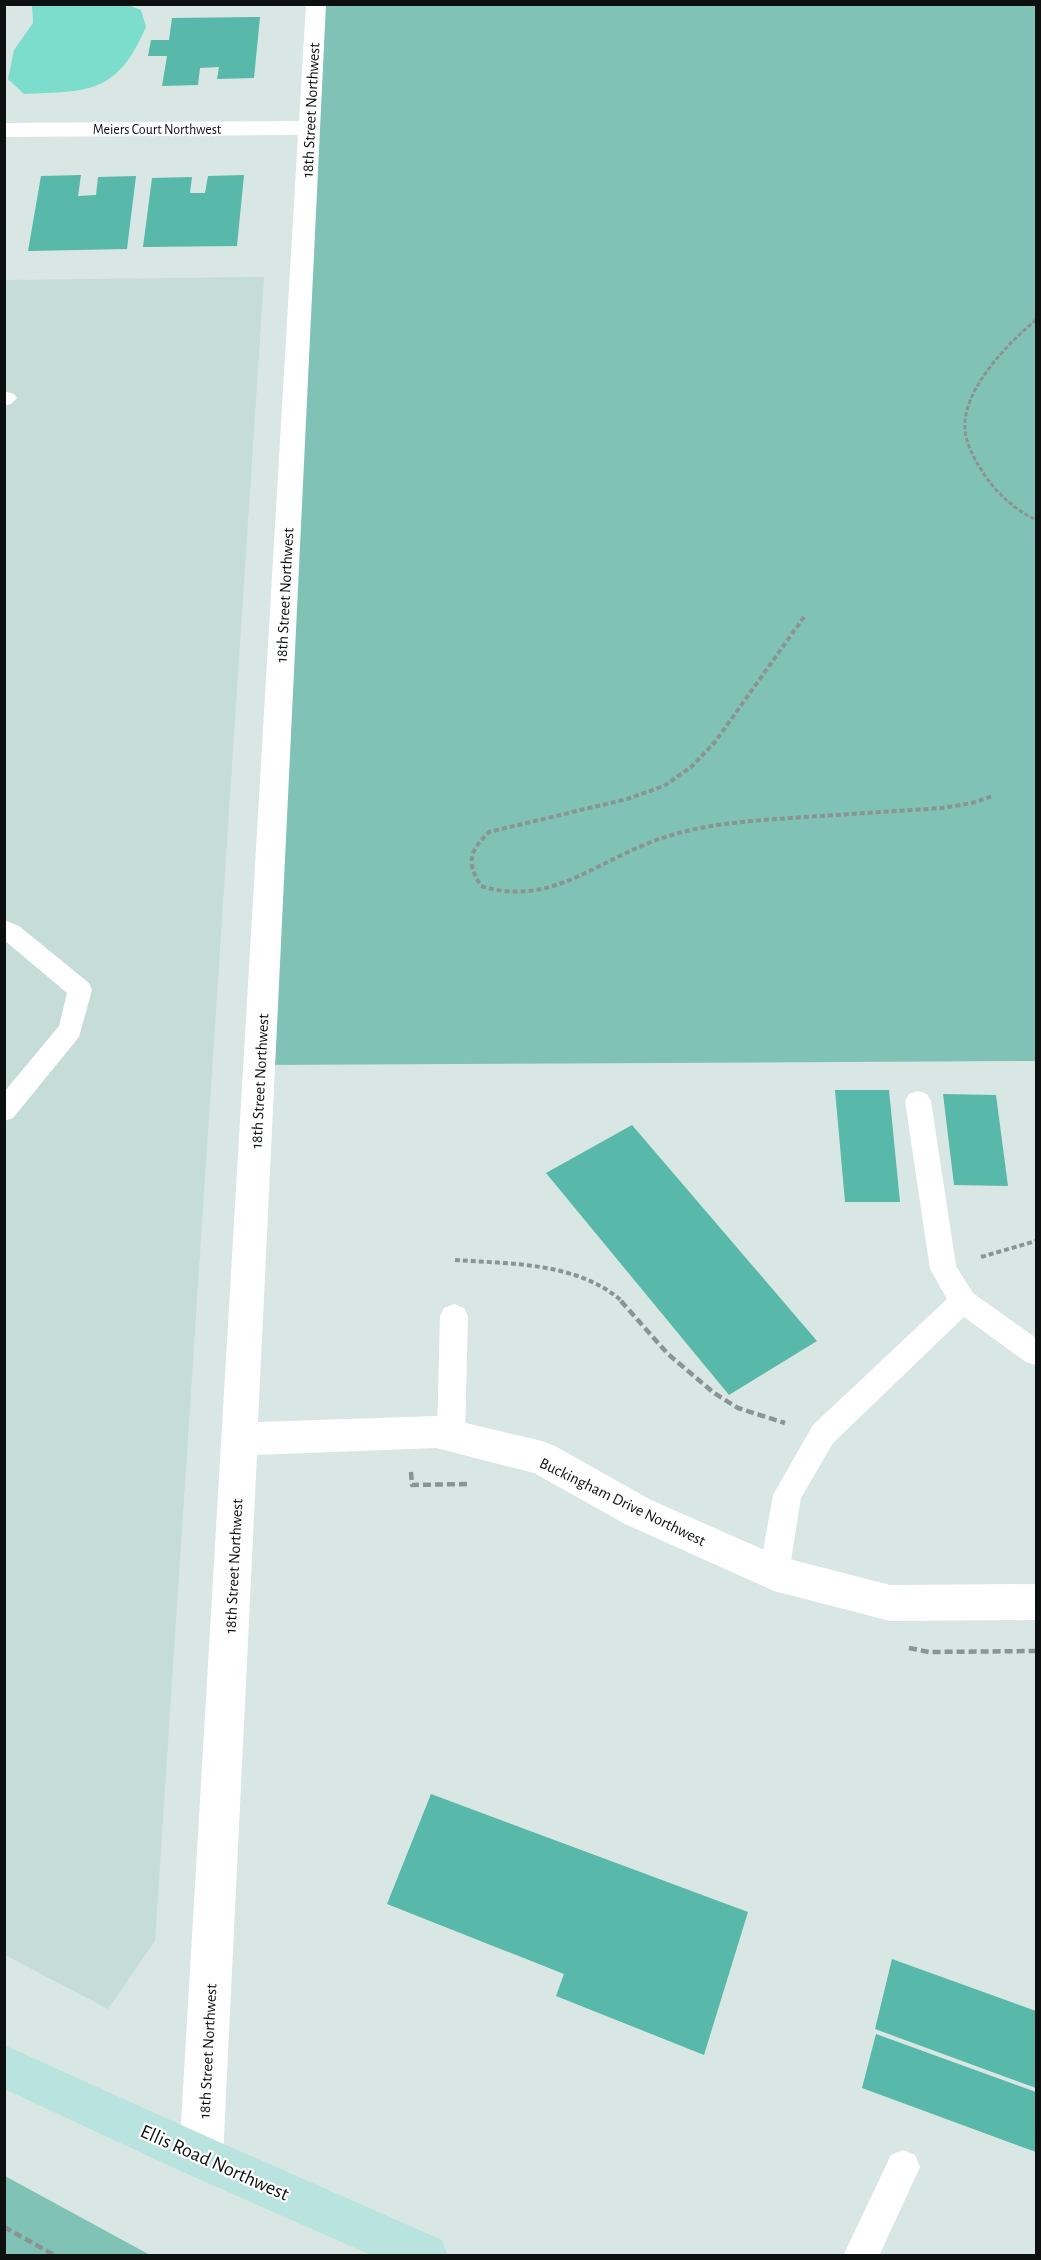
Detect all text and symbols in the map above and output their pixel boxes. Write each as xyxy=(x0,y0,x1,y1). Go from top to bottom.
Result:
street label: 18th Street Northwest xyxy=(299,42,323,178)
street label: Meiers Court Northwest xyxy=(93,123,222,137)
street label: 18th Street Northwest xyxy=(273,527,297,663)
street label: 18th Street Northwest xyxy=(248,1013,272,1149)
street label: Buckingham Drive Northwest xyxy=(537,1455,708,1549)
street label: 18th Street Northwest xyxy=(222,1498,246,1634)
street label: 18th Street Northwest xyxy=(196,1983,220,2119)
street label: Ellis Road Northwest xyxy=(137,2121,292,2205)

